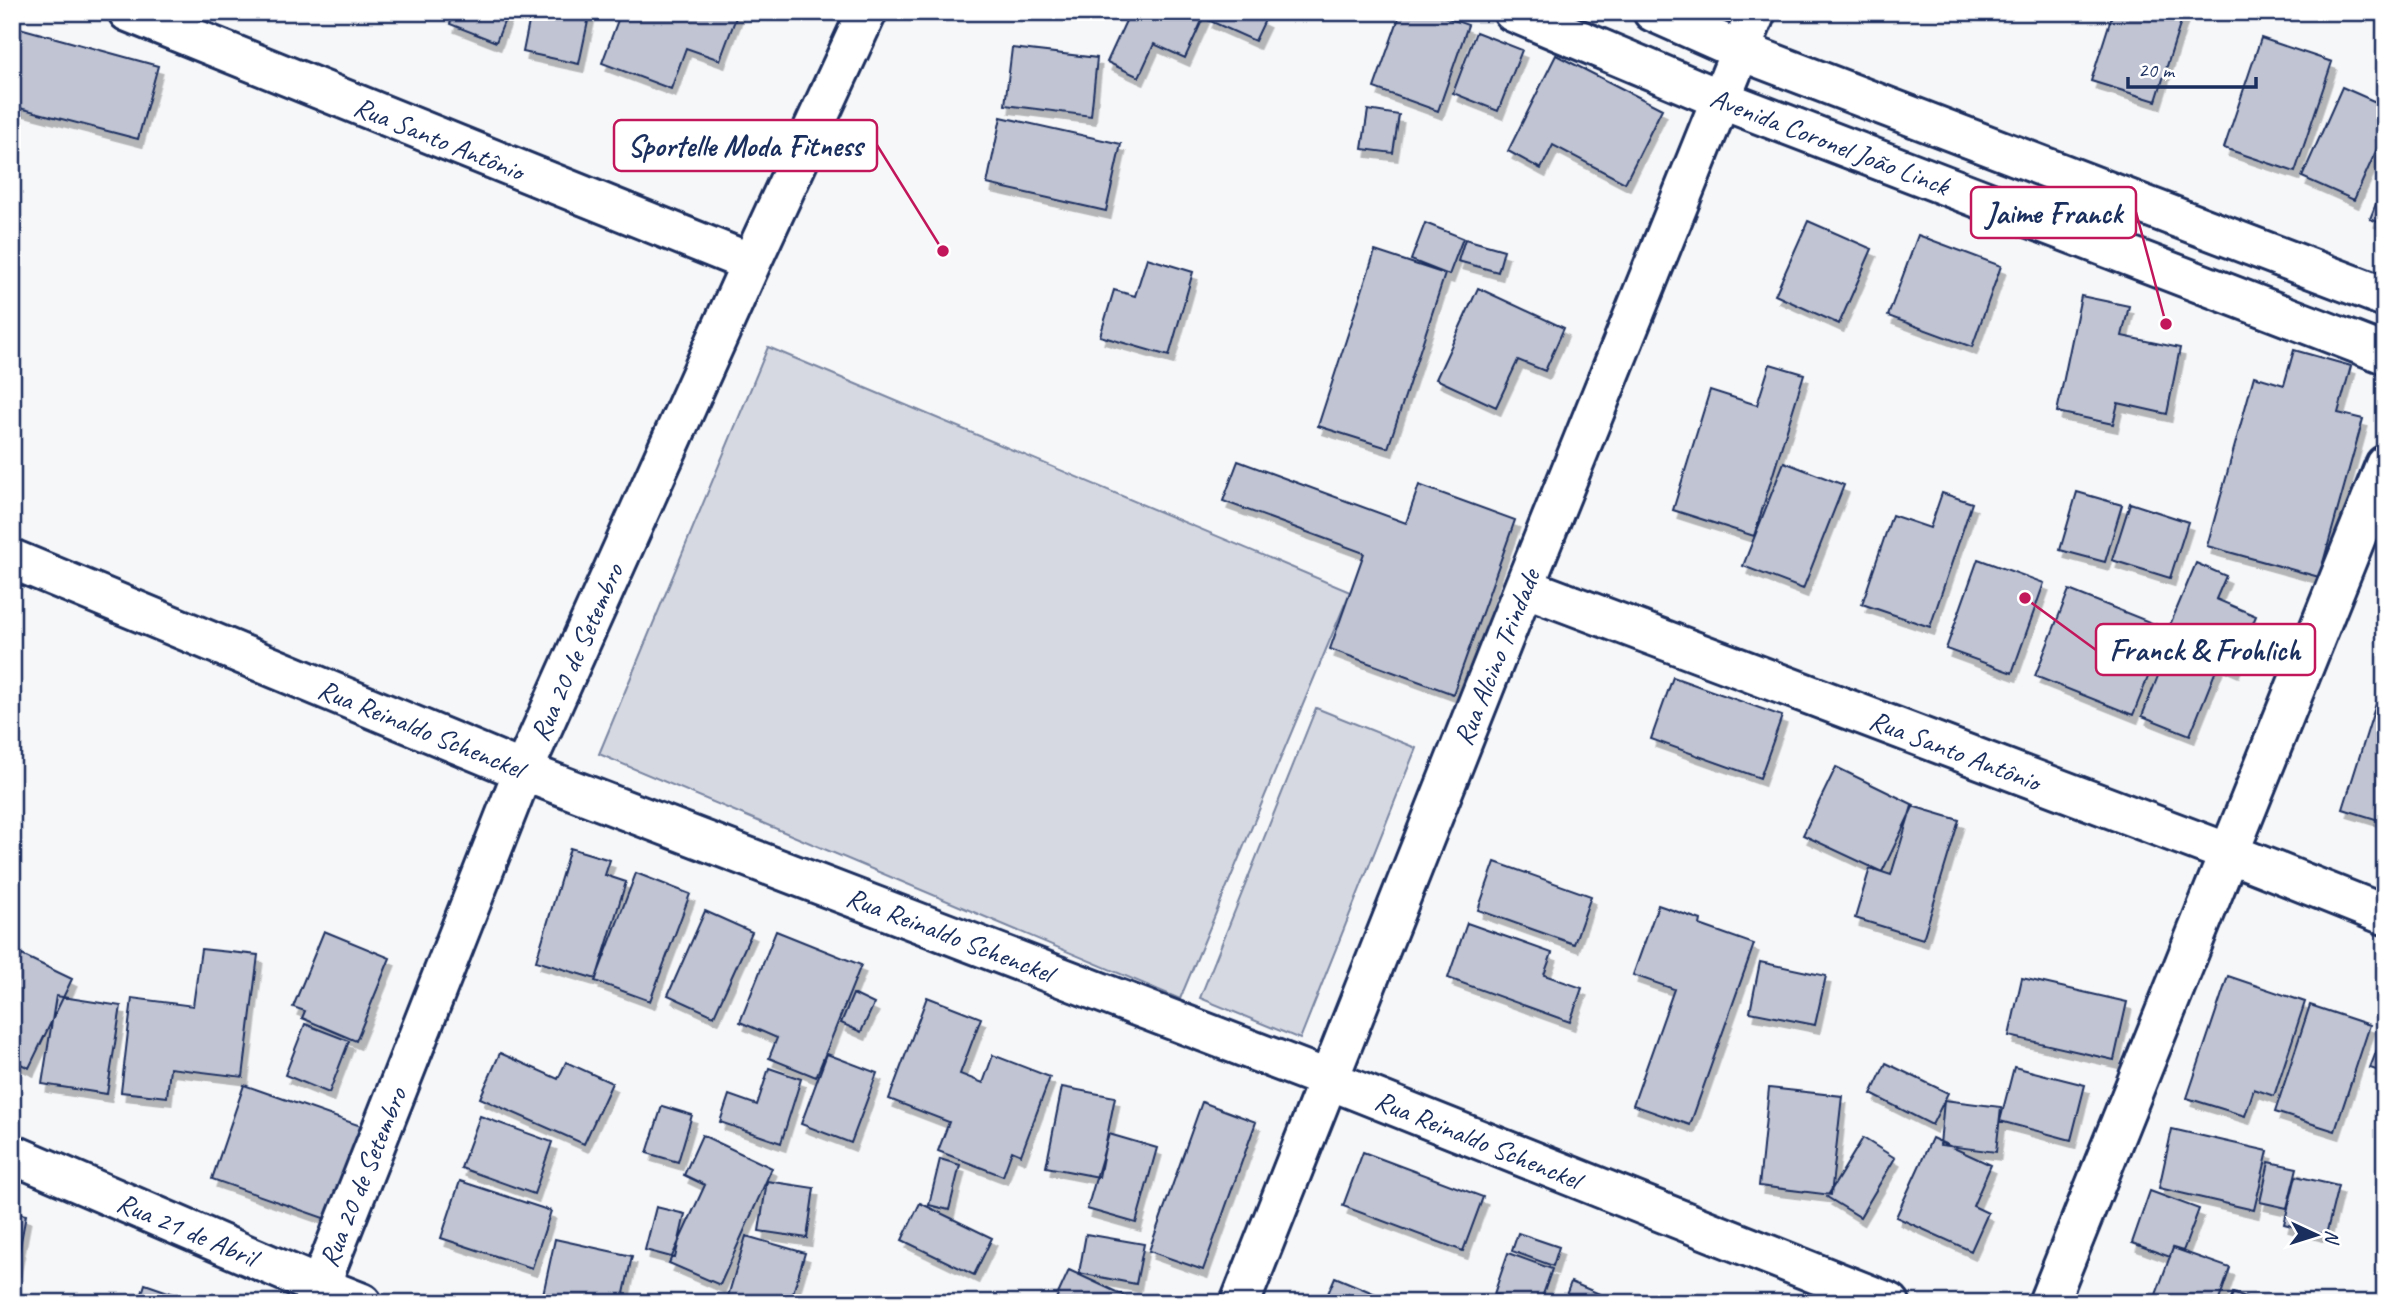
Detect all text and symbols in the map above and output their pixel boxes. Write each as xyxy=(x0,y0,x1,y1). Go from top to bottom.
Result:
scale bar xyxy=(2128,46,2255,90)
text: 20 m xyxy=(2138,57,2176,83)
street label: Avenida Coronel João Linck xyxy=(1706,80,1956,204)
street label: Rua Santo Antônio xyxy=(349,89,532,190)
callout: Sportelle Moda Fitness xyxy=(614,120,877,171)
text: Sportelle Moda Fitness xyxy=(628,127,866,165)
callout: Jaime Franck xyxy=(1971,187,2136,238)
text: Jaime Franck xyxy=(1984,194,2125,232)
street label: Rua 20 de Setembro xyxy=(522,556,632,746)
street label: Rua Alcino Trindade xyxy=(1445,562,1548,750)
callout: Franck & Frohlich xyxy=(2096,624,2315,675)
text: Franck & Frohlich xyxy=(2110,631,2302,669)
street label: Rua Reinaldo Schenckel xyxy=(313,671,534,788)
street label: Rua Santo Antônio xyxy=(1865,702,2048,800)
street label: Rua Reinaldo Schenckel xyxy=(842,879,1063,992)
street label: Rua 20 de Setembro xyxy=(311,1080,415,1272)
street label: Rua Reinaldo Schenckel xyxy=(1370,1082,1591,1199)
street label: Rua 21 de Abril xyxy=(112,1184,266,1276)
north arrow xyxy=(2282,1200,2352,1270)
text: N xyxy=(2319,1229,2344,1246)

